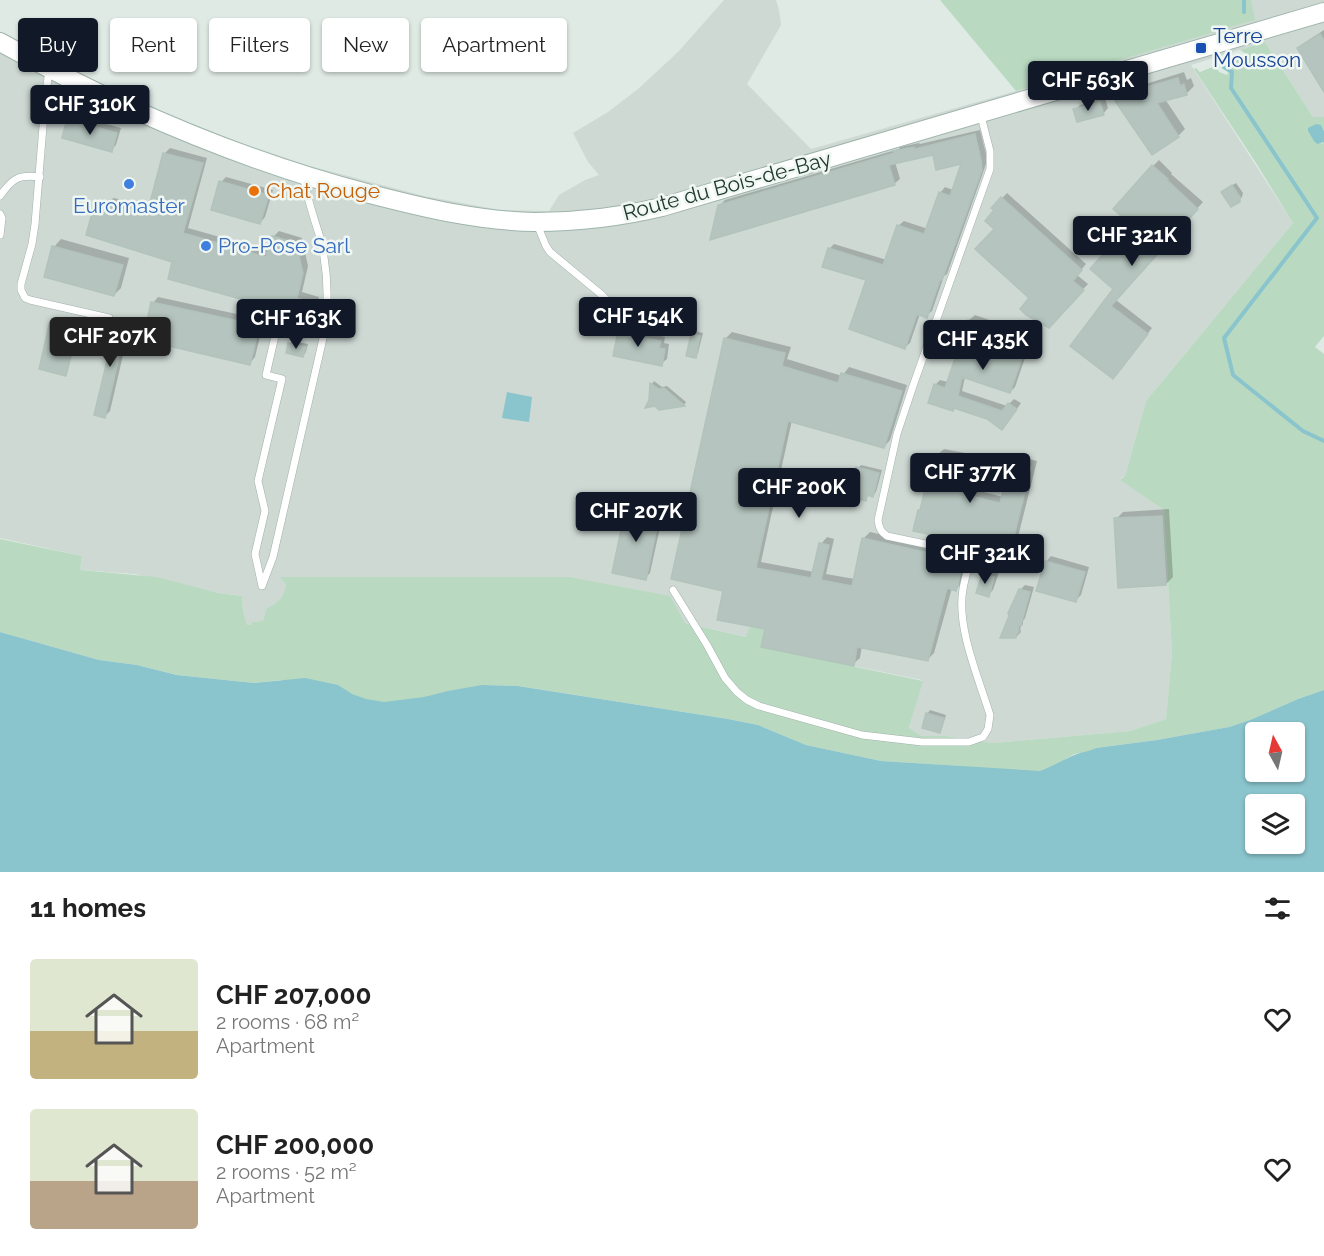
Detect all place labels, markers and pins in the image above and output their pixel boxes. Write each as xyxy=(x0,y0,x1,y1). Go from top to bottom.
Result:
place label: Terre Mousson xyxy=(1213,23,1301,72)
marker: Terre Mousson xyxy=(1194,41,1208,55)
pin: CHF 563K xyxy=(1026,61,1150,112)
pin: CHF 310K xyxy=(28,85,152,136)
marker: Euromaster xyxy=(122,177,136,191)
place label: Chat Rouge xyxy=(266,178,380,203)
marker: Chat Rouge xyxy=(247,184,261,198)
place label: Euromaster xyxy=(73,193,186,218)
pin: CHF 321K xyxy=(1070,216,1194,267)
place label: Pro-Pose Sarl xyxy=(218,233,350,258)
marker: Pro-Pose Sarl xyxy=(199,239,213,253)
pin: CHF 154K xyxy=(576,297,700,348)
pin: CHF 163K xyxy=(234,299,358,350)
pin: CHF 207K xyxy=(48,317,172,368)
pin: CHF 435K xyxy=(921,320,1045,371)
pin: CHF 377K xyxy=(908,453,1032,504)
pin: CHF 200K xyxy=(737,468,861,519)
pin: CHF 207K xyxy=(574,492,698,543)
pin: CHF 321K xyxy=(923,534,1047,585)

